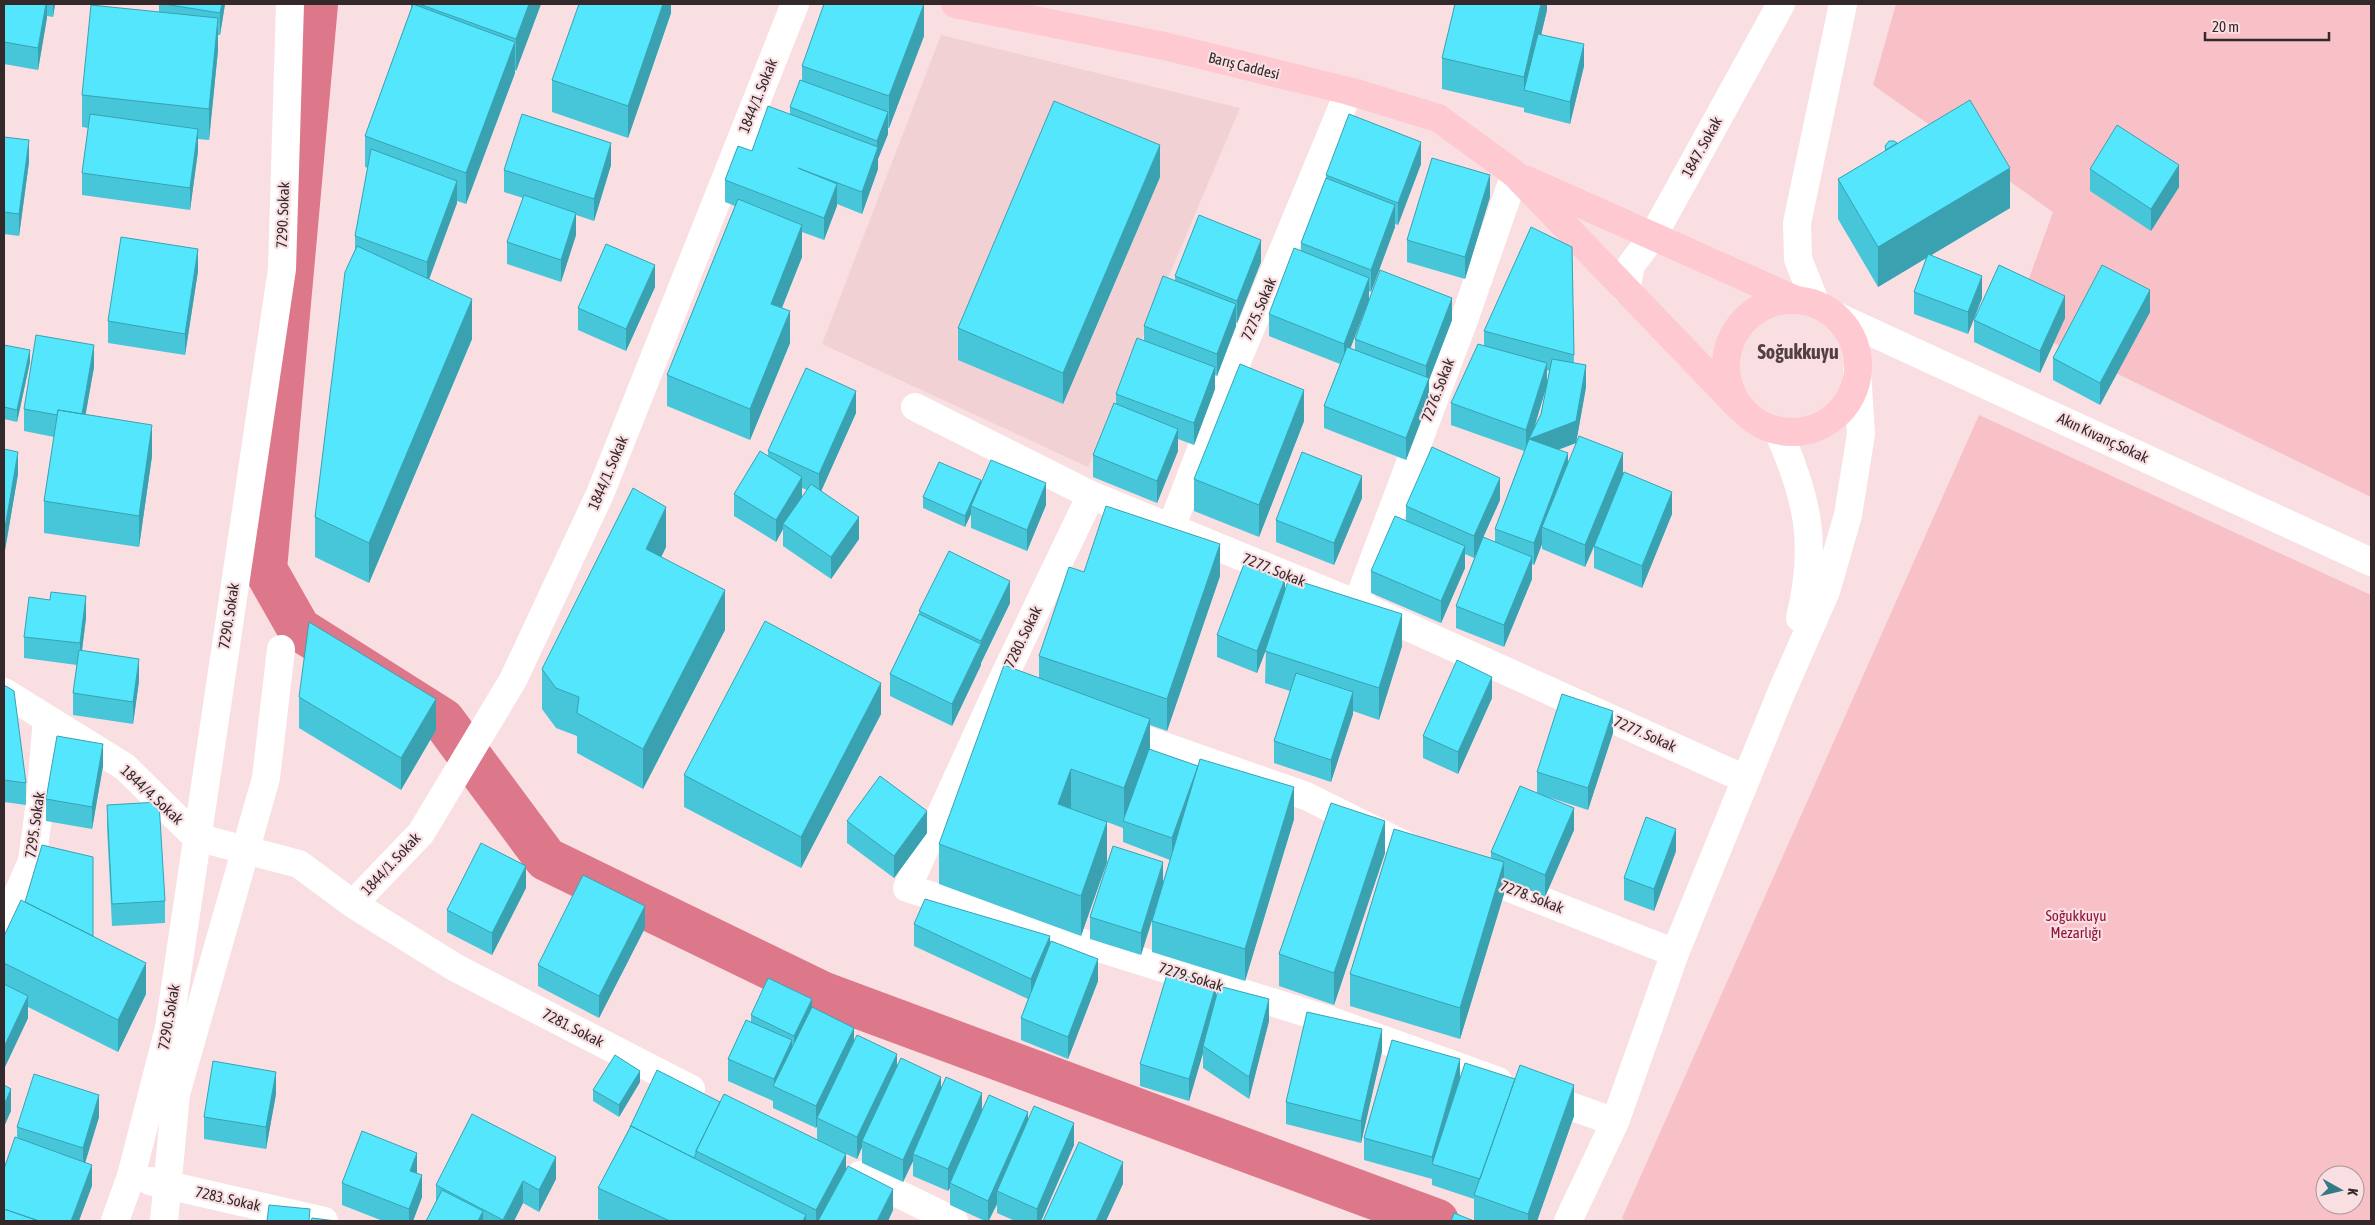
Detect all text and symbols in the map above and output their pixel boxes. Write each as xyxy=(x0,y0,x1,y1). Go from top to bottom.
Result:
scale bar xyxy=(2205,10,2329,42)
text: 20 m xyxy=(2212,18,2239,35)
street label: Barış Caddesi xyxy=(1207,48,1282,83)
street label: 1844/1. Sokak xyxy=(735,56,780,135)
street label: 1847. Sokak xyxy=(1678,113,1725,180)
street label: 7290. Sokak xyxy=(273,181,292,248)
street label: 7275. Sokak xyxy=(1238,275,1280,343)
district label: Soğukkuyu xyxy=(1757,340,1839,363)
street label: 7276. Sokak xyxy=(1418,355,1458,424)
street label: Akın Kıvanç Sokak xyxy=(2055,409,2152,466)
street label: 1844/1. Sokak xyxy=(584,433,631,512)
street label: 7277. Sokak xyxy=(1240,549,1309,590)
street label: 7290. Sokak xyxy=(215,581,242,650)
street label: 7280. Sokak xyxy=(1000,603,1045,670)
street label: 7277. Sokak xyxy=(1611,712,1679,755)
street label: 1844/4. Sokak xyxy=(118,762,187,828)
street label: 7295. Sokak xyxy=(21,790,48,859)
street label: 1844/1. Sokak xyxy=(358,829,424,898)
street label: 7278. Sokak xyxy=(1498,877,1567,917)
park label: Soğukkuyu Mezarlığı xyxy=(2046,907,2106,941)
street label: 7279. Sokak xyxy=(1157,959,1226,994)
street label: 7290. Sokak xyxy=(154,982,183,1051)
street label: 7281. Sokak xyxy=(540,1005,607,1050)
north arrow xyxy=(2315,1165,2365,1215)
street label: 7283. Sokak xyxy=(194,1183,263,1214)
text: K xyxy=(2344,1187,2361,1196)

